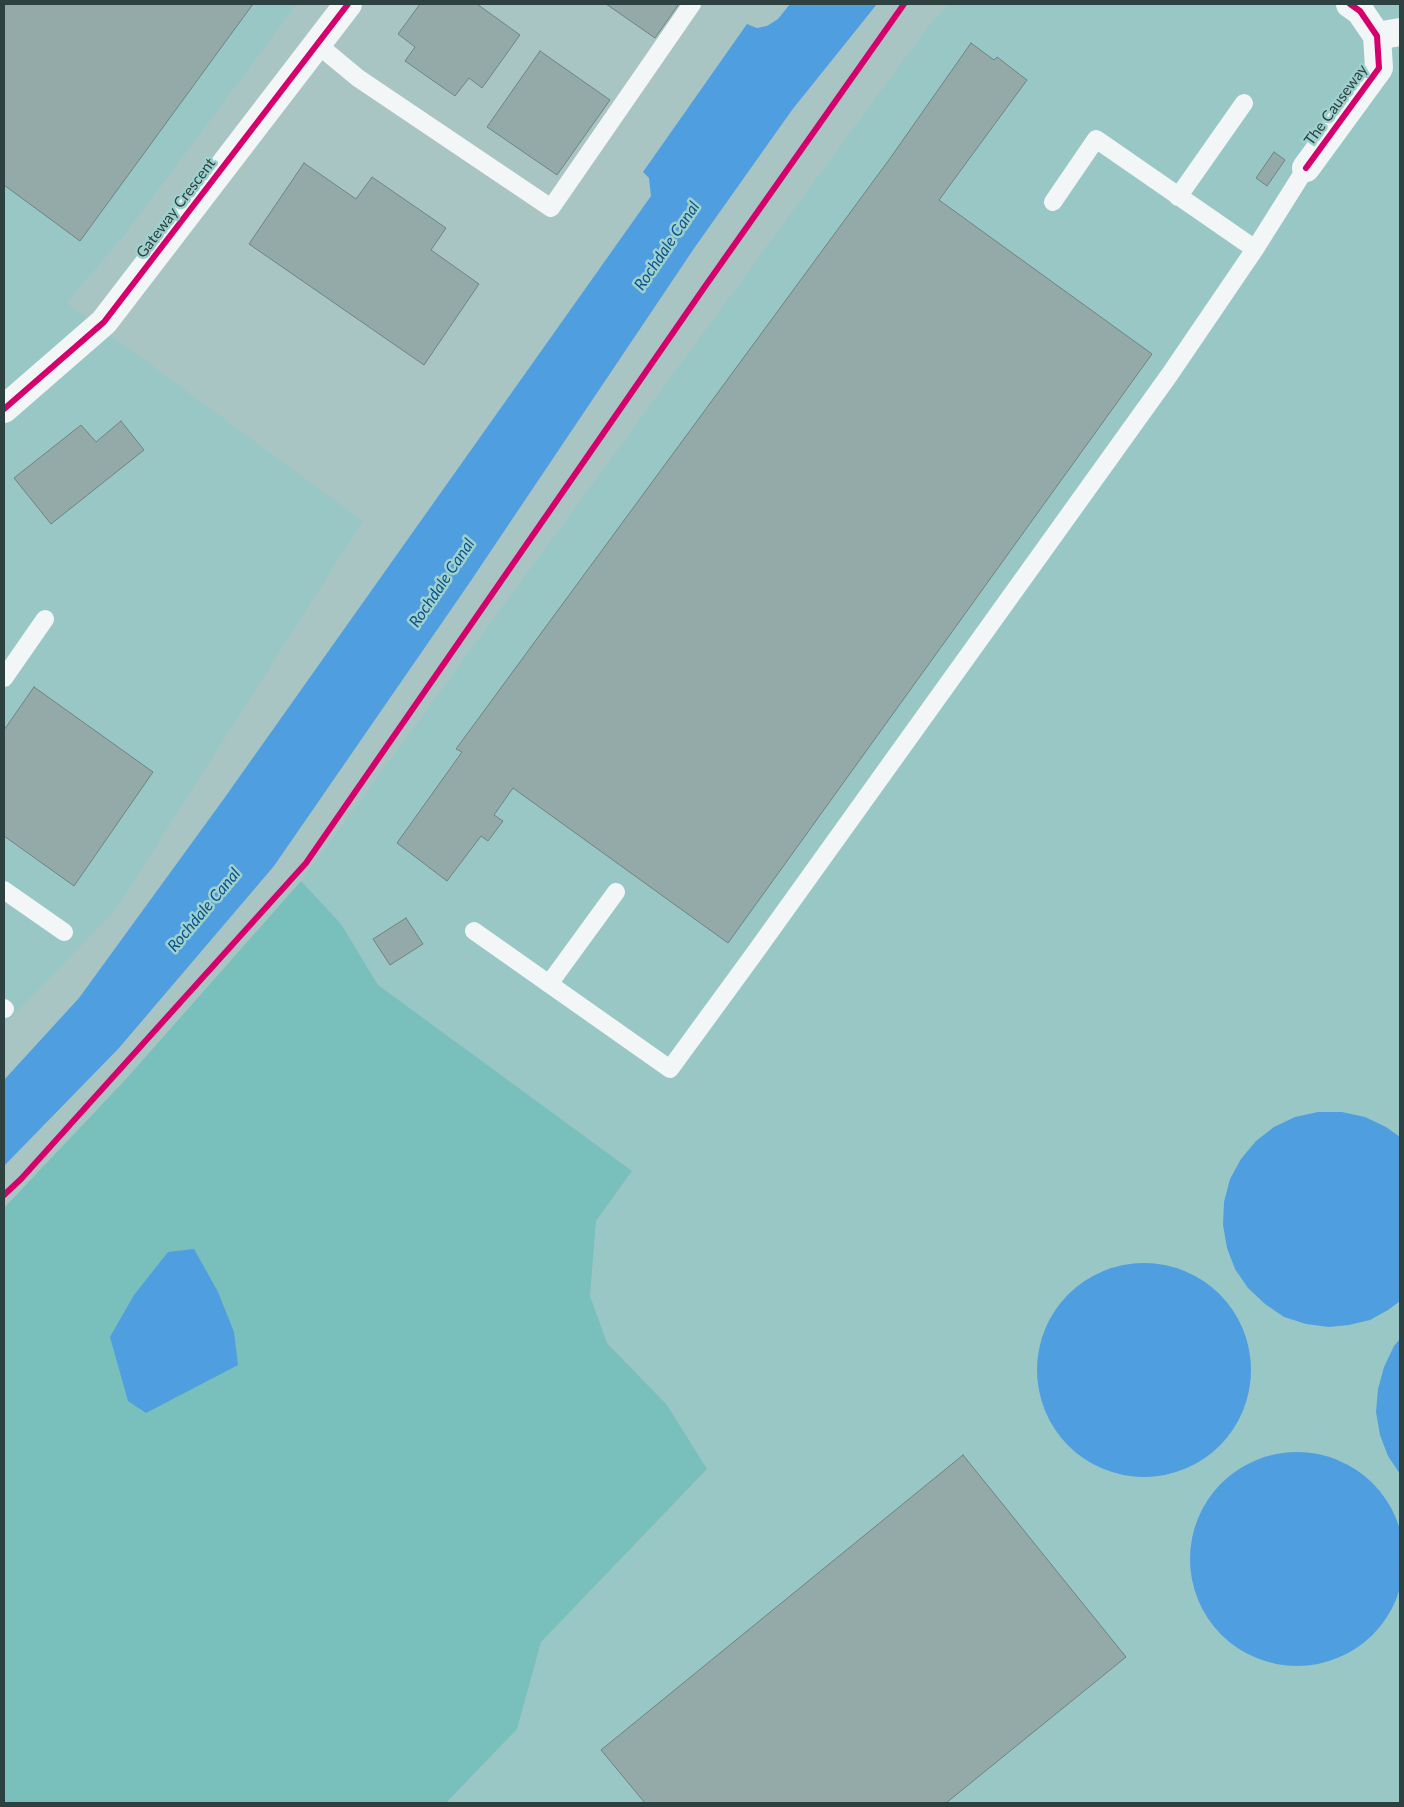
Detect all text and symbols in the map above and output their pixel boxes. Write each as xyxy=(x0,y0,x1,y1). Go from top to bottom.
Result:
street label: The Causeway xyxy=(1301,61,1371,149)
street label: Gateway Crescent xyxy=(133,155,219,261)
water label: Rochdale Canal xyxy=(630,198,704,294)
water label: Rochdale Canal xyxy=(405,535,479,631)
water label: Rochdale Canal xyxy=(164,864,244,956)

